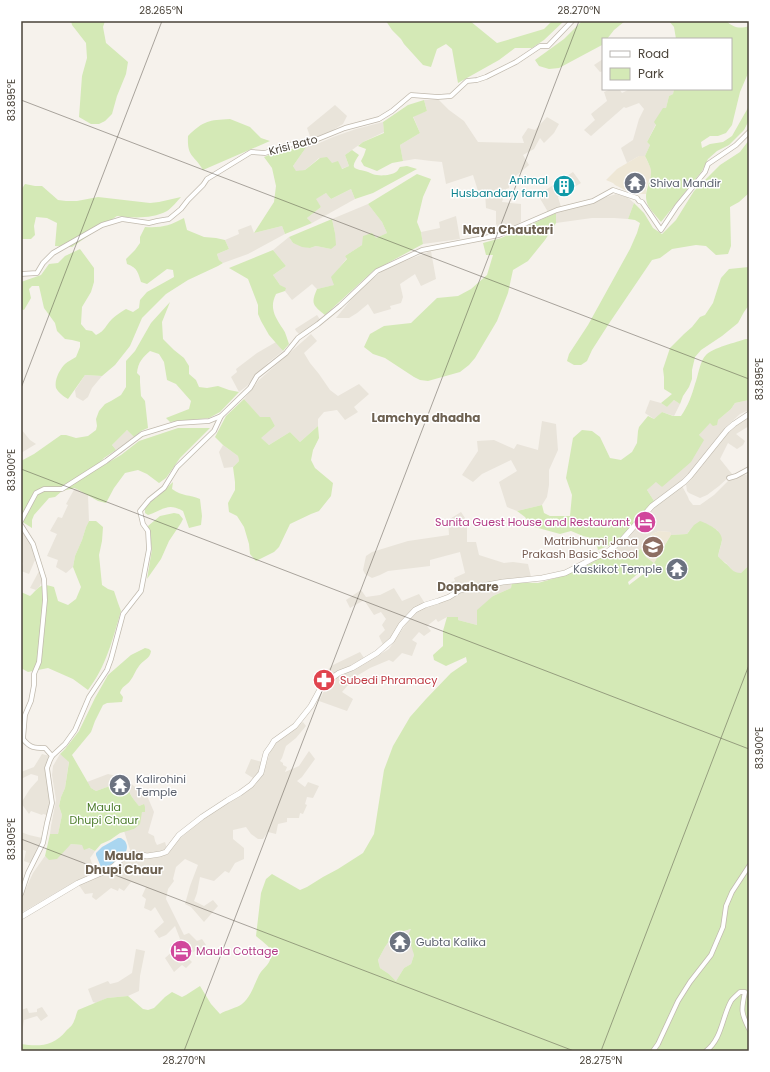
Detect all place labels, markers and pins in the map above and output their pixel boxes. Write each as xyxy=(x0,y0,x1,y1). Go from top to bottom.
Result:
temple icon: Shiva Mandir xyxy=(622,170,648,196)
place label: Animal Husbandary farm xyxy=(451,172,548,201)
building icon: Animal Husbandary farm xyxy=(551,173,577,199)
place label: Shiva Mandir xyxy=(650,175,721,191)
hotel icon: Sunita Guest House and Restaurant xyxy=(632,509,658,535)
place label: Sunita Guest House and Restaurant xyxy=(435,514,630,530)
place label: Matribhumi Jana Prakash Basic School xyxy=(522,533,638,562)
school or university icon: Matribhumi Jana Prakash Basic School xyxy=(640,534,666,560)
temple icon: Kaskikot Temple xyxy=(664,556,690,582)
place label: Kaskikot Temple xyxy=(573,561,662,577)
pharmacy icon: Subedi Phramacy xyxy=(311,667,337,693)
place label: Subedi Phramacy xyxy=(340,672,438,688)
place label: Kalirohini Temple xyxy=(136,771,186,800)
temple icon: Kalirohini Temple xyxy=(107,772,133,798)
temple icon: Gubta Kalika xyxy=(387,929,413,955)
place label: Gubta Kalika xyxy=(416,934,486,950)
hotel icon: Maula Cottage xyxy=(168,938,194,964)
place label: Maula Cottage xyxy=(196,943,278,959)

